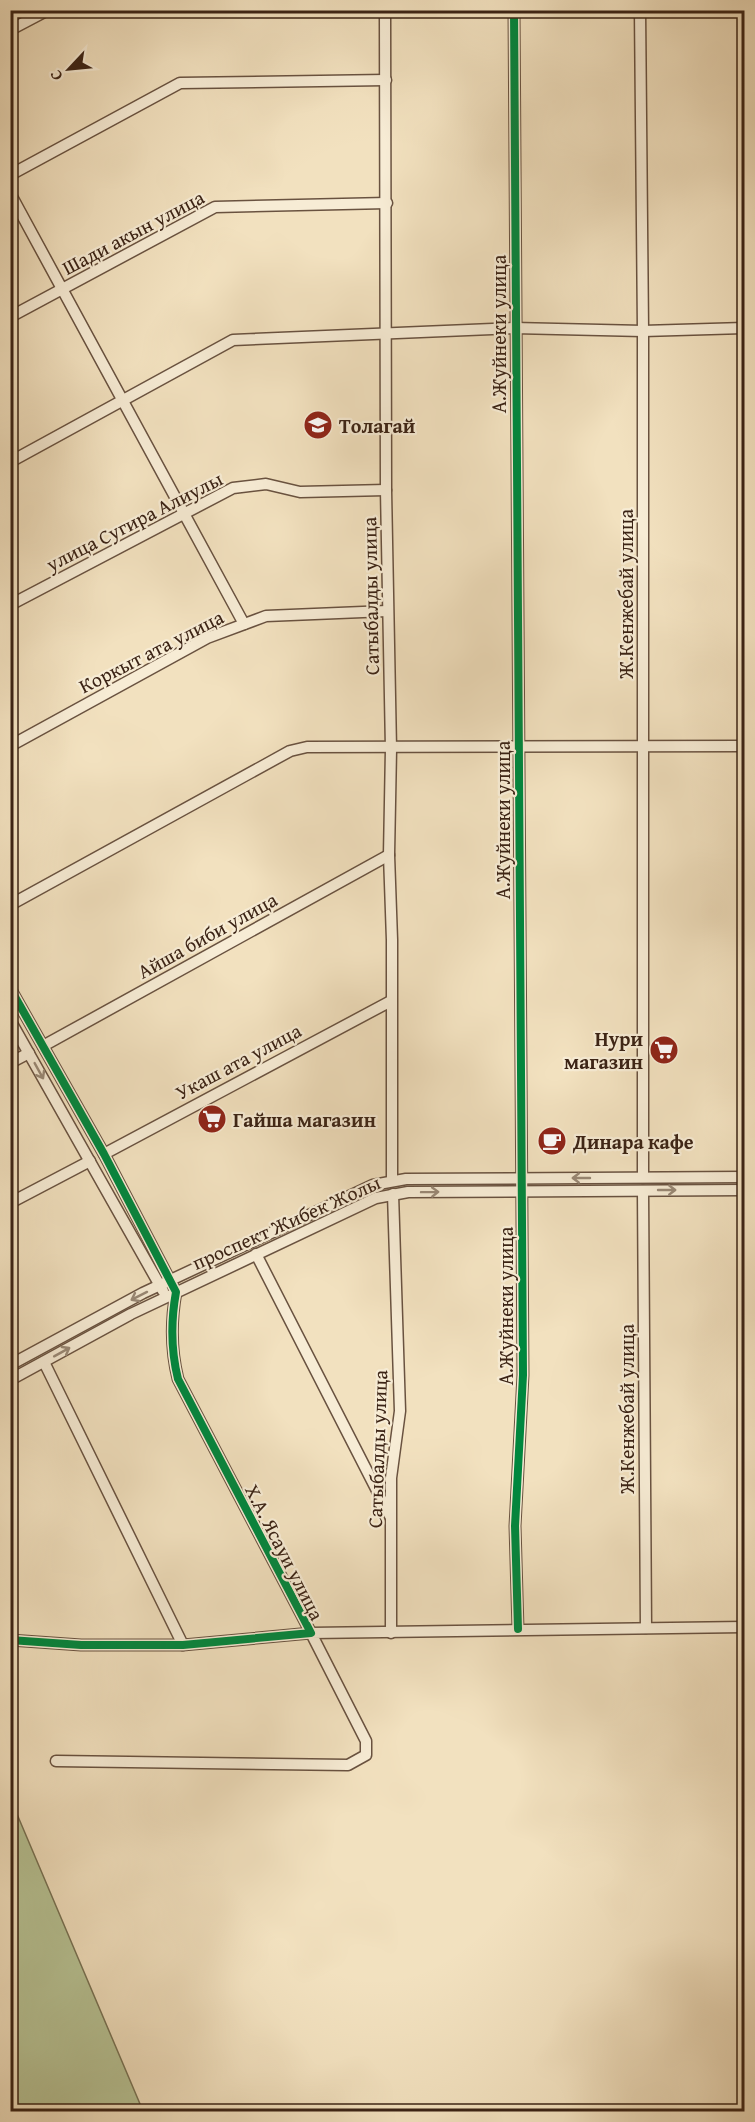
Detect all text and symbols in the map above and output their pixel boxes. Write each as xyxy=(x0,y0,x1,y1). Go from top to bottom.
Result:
north arrow xyxy=(39,39,99,99)
text: С xyxy=(43,66,68,85)
street label: Шади акын улица xyxy=(57,182,210,282)
street label: А.Жуйнеки улица xyxy=(484,254,513,413)
school or university icon: Толагай xyxy=(302,409,334,441)
place label: Толагай xyxy=(339,411,416,440)
street label: улица Сугира Алиулы xyxy=(40,464,227,579)
street label: Ж.Кенжебай улица xyxy=(611,509,640,680)
street label: Сатыбалды улица xyxy=(354,516,386,675)
street label: Коркыт ата улица xyxy=(74,602,229,700)
street label: А.Жуйнеки улица xyxy=(488,740,517,899)
street label: Айша биби улица xyxy=(132,884,283,985)
street label: Укаш ата улица xyxy=(170,1015,307,1106)
place label: Нури магазин xyxy=(564,1024,643,1076)
supermarket icon: Нури магазин xyxy=(648,1034,680,1066)
one-way arrow xyxy=(34,1062,46,1079)
supermarket icon: Гайша магазин xyxy=(196,1103,228,1135)
place label: Гайша магазин xyxy=(233,1105,376,1134)
cafe icon: Динара кафе xyxy=(536,1125,568,1157)
place label: Динара кафе xyxy=(572,1127,694,1156)
street label: проспект Жибек Жолы xyxy=(187,1167,385,1277)
one-way arrow xyxy=(572,1172,592,1184)
one-way arrow xyxy=(657,1184,677,1196)
one-way arrow xyxy=(420,1186,440,1198)
street label: А.Жуйнеки улица xyxy=(491,1226,520,1385)
one-way arrow xyxy=(130,1291,148,1302)
street label: Ж.Кенжебай улица xyxy=(612,1324,641,1495)
one-way arrow xyxy=(53,1346,70,1358)
street label: Сатыбалды улица xyxy=(360,1369,394,1529)
street label: Х.А. Ясауи улица xyxy=(238,1479,332,1625)

